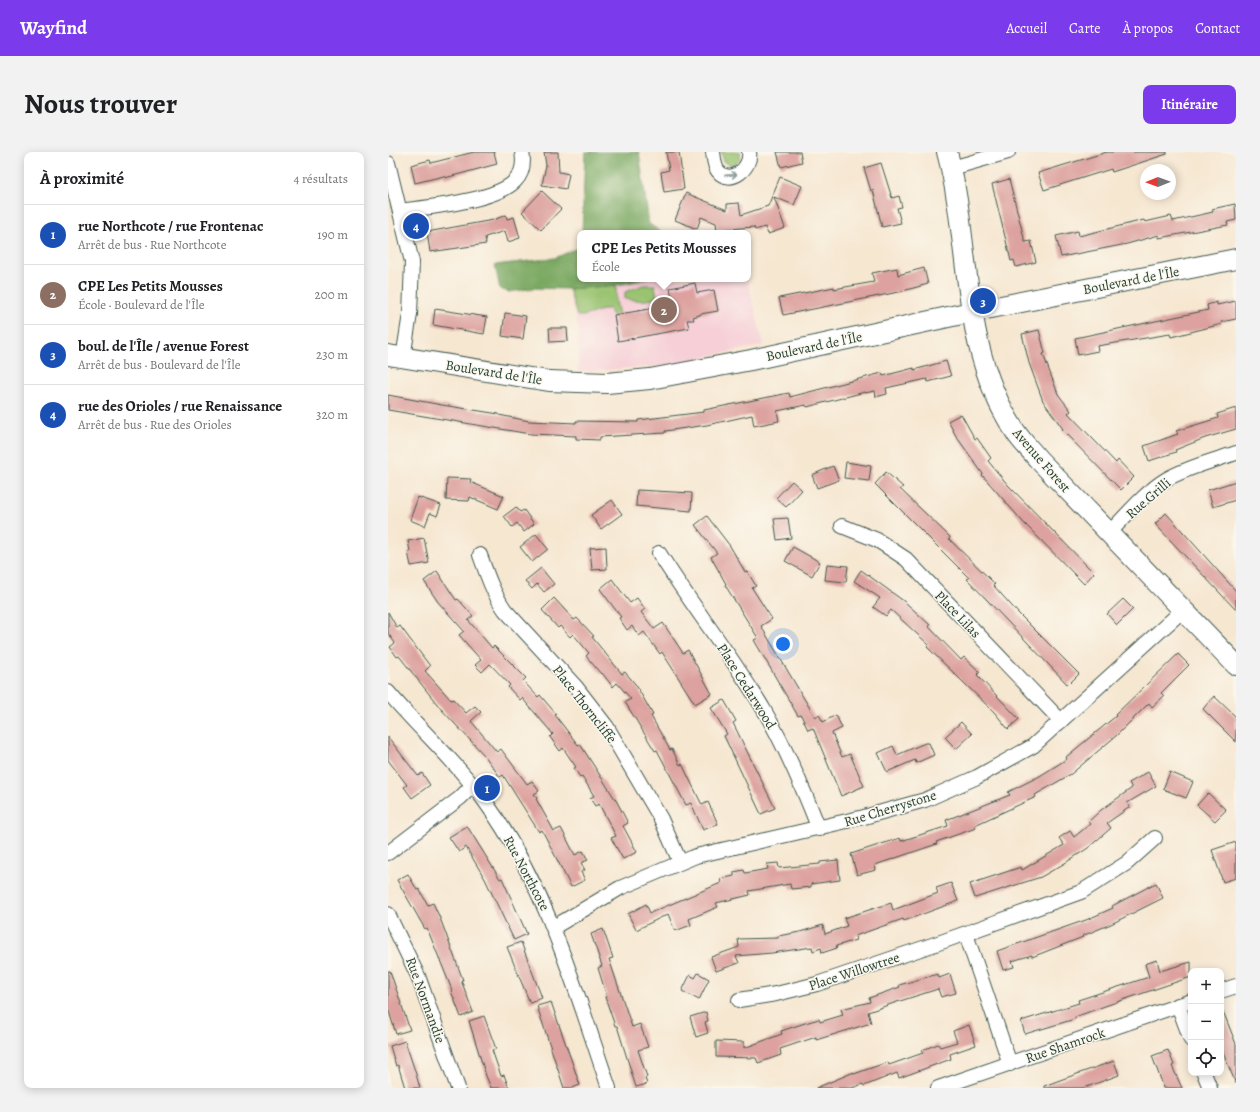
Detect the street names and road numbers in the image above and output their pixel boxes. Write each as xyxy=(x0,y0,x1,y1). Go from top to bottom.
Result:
street label: Boulevard de l'Île xyxy=(1081,262,1181,299)
street label: Boulevard de l'Île xyxy=(764,327,864,366)
street label: Boulevard de l'Île xyxy=(444,355,544,390)
street label: Avenue Forest xyxy=(1008,423,1075,497)
street label: Rue Grilli xyxy=(1122,473,1175,523)
street label: Place Lilas xyxy=(930,587,985,642)
street label: Place Cedarwood xyxy=(713,640,781,733)
street label: Place Thorncliffe xyxy=(548,661,621,747)
street label: Rue Cherrystone xyxy=(842,785,939,832)
street label: Rue Northcote xyxy=(499,832,554,914)
street label: Place Willowtree xyxy=(806,948,902,995)
street label: Rue Normandie xyxy=(401,954,450,1046)
street label: Rue Shamrock xyxy=(1023,1023,1107,1068)

